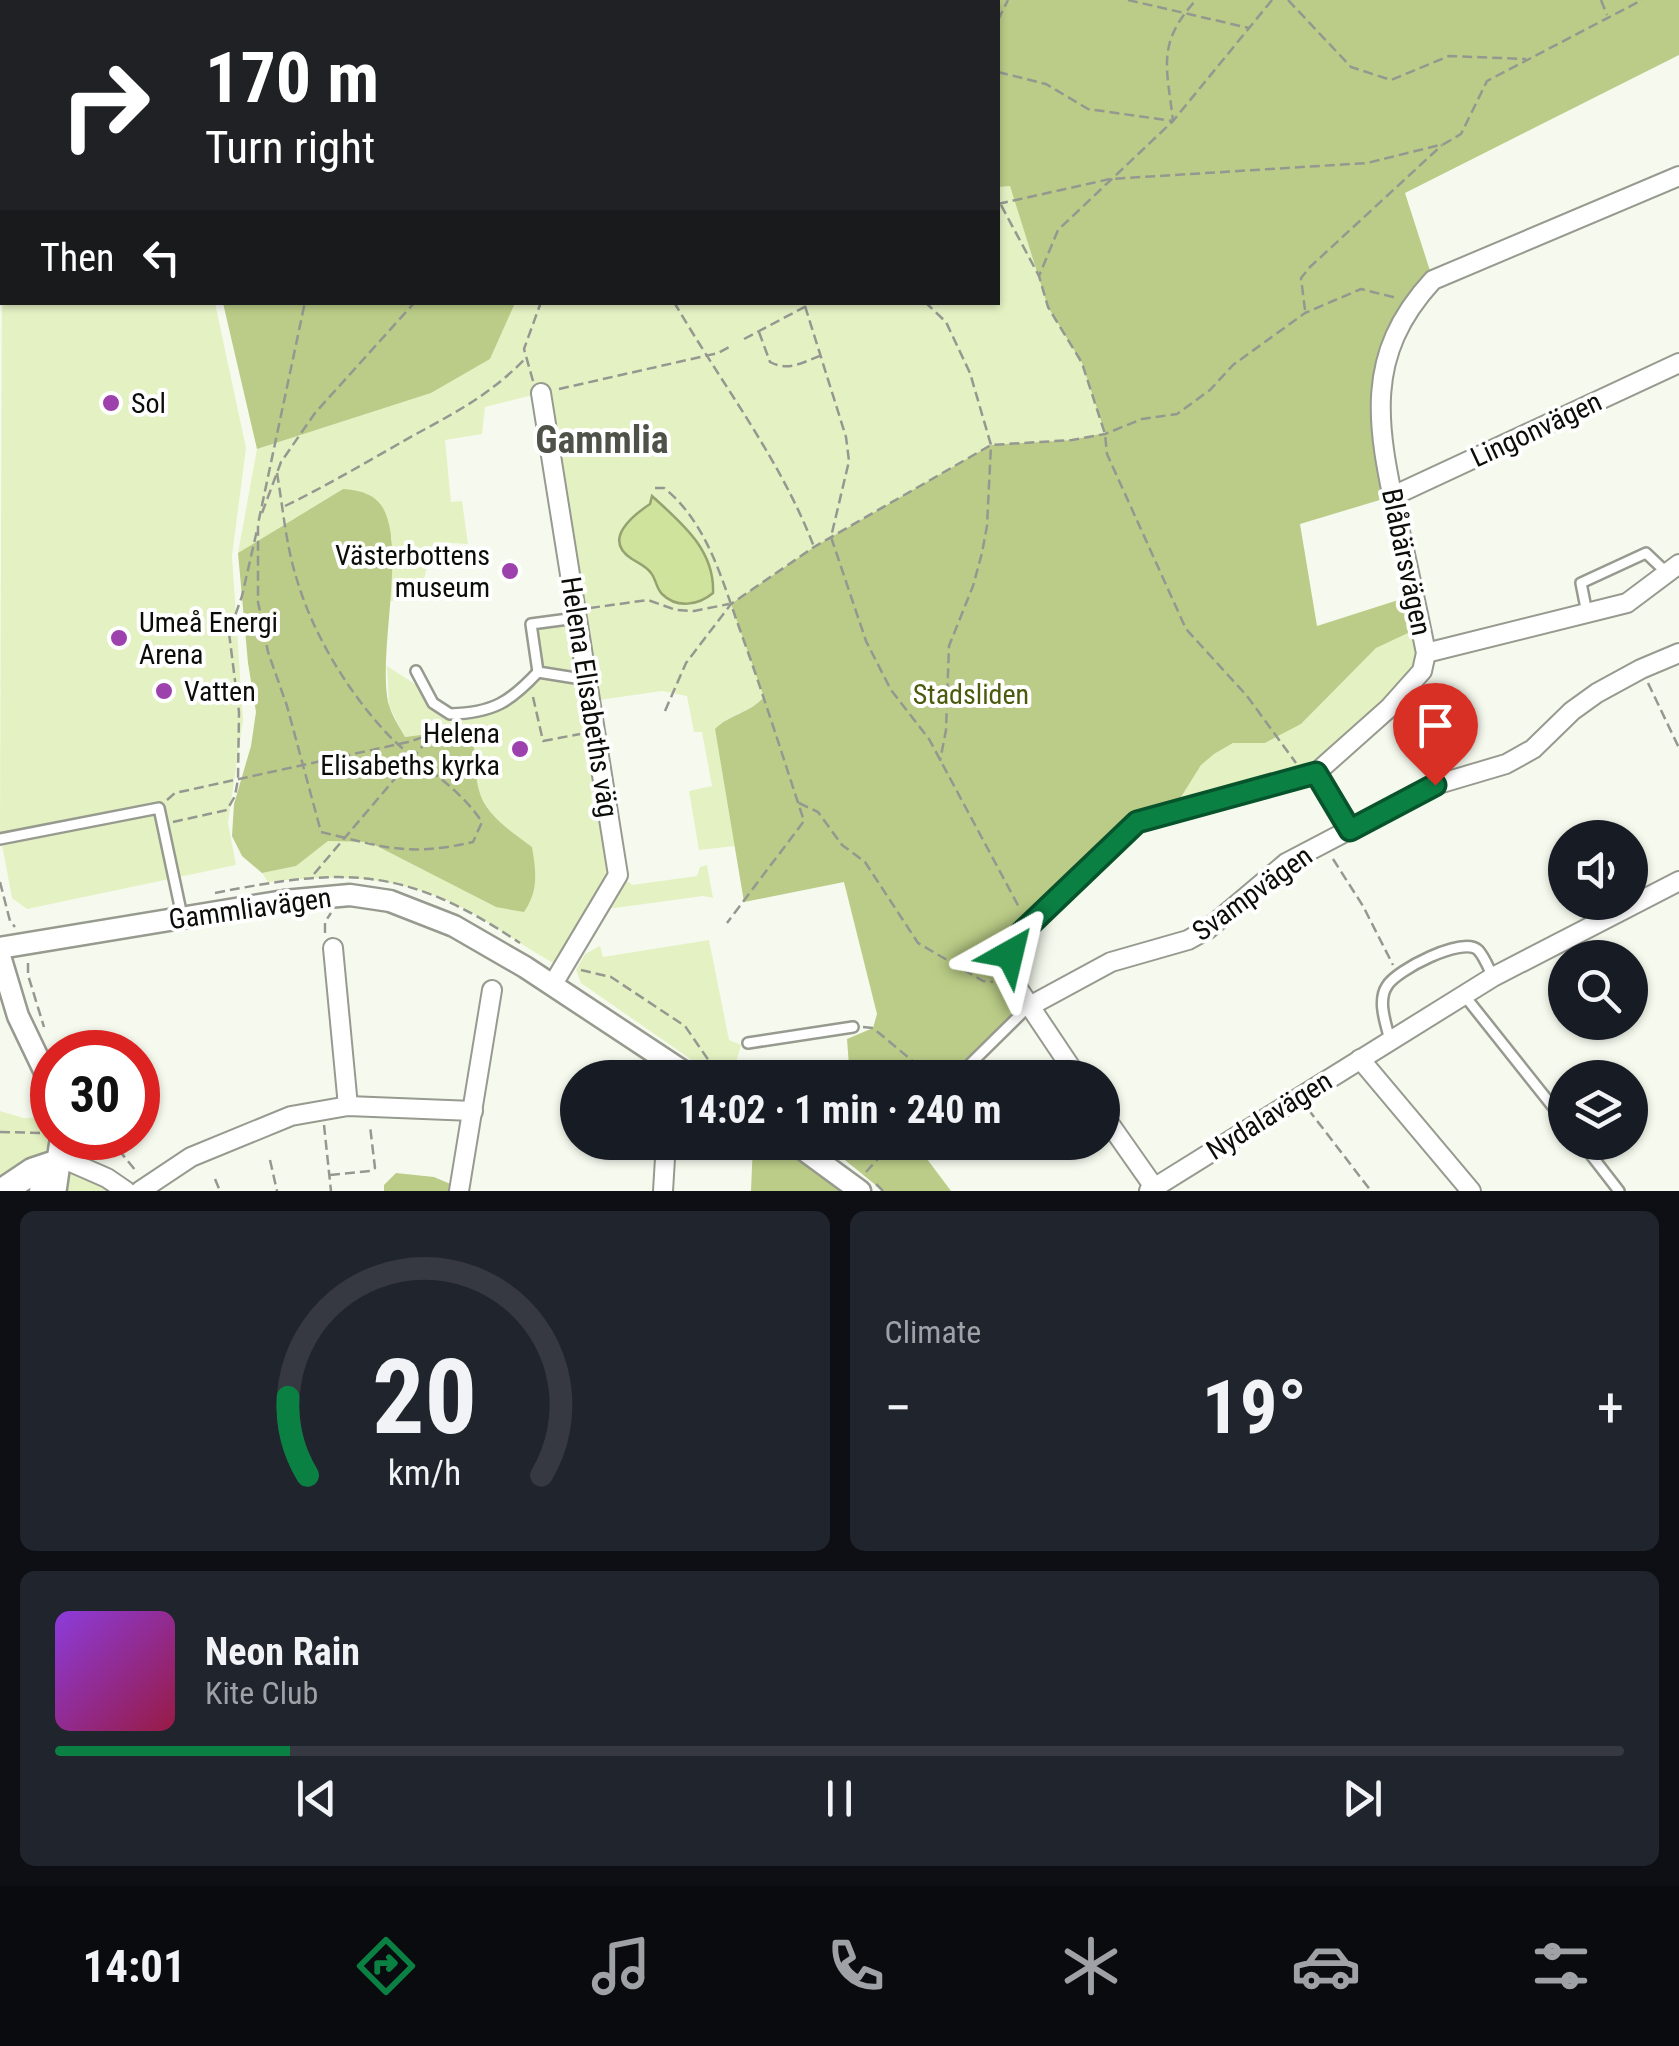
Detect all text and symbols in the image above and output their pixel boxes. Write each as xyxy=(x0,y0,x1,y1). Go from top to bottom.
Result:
text: 170 m xyxy=(205,37,379,119)
icon: right xyxy=(40,40,170,170)
text: Turn right xyxy=(205,121,375,174)
icon: left xyxy=(134,230,189,285)
text: Then xyxy=(40,236,114,280)
street label: Lingonvägen xyxy=(1466,385,1607,474)
place label: Sol xyxy=(131,387,166,420)
marker: Sol xyxy=(100,392,122,414)
district label: Gammlia xyxy=(535,418,669,462)
street label: Blåbärsvägen xyxy=(1375,486,1438,639)
place label: Västerbottens museum xyxy=(335,539,490,604)
marker: Västerbottens museum xyxy=(499,560,521,582)
street label: Helena Elisabeths väg xyxy=(554,574,625,820)
place label: Umeå Energi Arena xyxy=(139,606,278,671)
marker: Umeå Energi Arena xyxy=(108,627,130,649)
place label: Vatten xyxy=(184,675,256,708)
park label: Stadsliden xyxy=(913,678,1029,711)
marker: Vatten xyxy=(153,680,175,702)
pin xyxy=(1393,683,1478,786)
icon: arrive xyxy=(1408,698,1463,753)
place label: Helena Elisabeths kyrka xyxy=(320,717,500,782)
marker: Helena Elisabeths kyrka xyxy=(509,738,531,760)
map controls xyxy=(1548,820,1648,1160)
button: sound xyxy=(1548,820,1648,920)
street label: Svampvägen xyxy=(1186,839,1319,948)
street label: Gammliavägen xyxy=(167,881,333,936)
position arrow xyxy=(958,902,1062,1006)
button: search xyxy=(1548,940,1648,1040)
speed limit sign: 30 xyxy=(30,1030,160,1160)
button: layers xyxy=(1548,1060,1648,1160)
street label: Nydalavägen xyxy=(1201,1064,1338,1167)
text: 14:02 · 1 min · 240 m xyxy=(679,1088,1001,1132)
text: Climate xyxy=(885,1313,981,1351)
text: 20 xyxy=(372,1337,477,1458)
text: 19° xyxy=(1202,1363,1307,1451)
text: − xyxy=(885,1376,912,1440)
text: + xyxy=(1597,1376,1624,1440)
text: km/h xyxy=(388,1452,462,1494)
text: Neon Rain xyxy=(205,1630,360,1674)
text: Kite Club xyxy=(205,1674,318,1712)
icon: previous xyxy=(289,1771,344,1826)
icon: pause xyxy=(812,1771,867,1826)
icon: next xyxy=(1335,1771,1390,1826)
icon: directions xyxy=(351,1931,421,2001)
icon: music xyxy=(586,1931,656,2001)
icon: phone xyxy=(821,1931,891,2001)
icon: climate xyxy=(1056,1931,1126,2001)
icon: car xyxy=(1291,1931,1361,2001)
icon: filters xyxy=(1526,1931,1596,2001)
text: 14:01 xyxy=(83,1940,186,1993)

